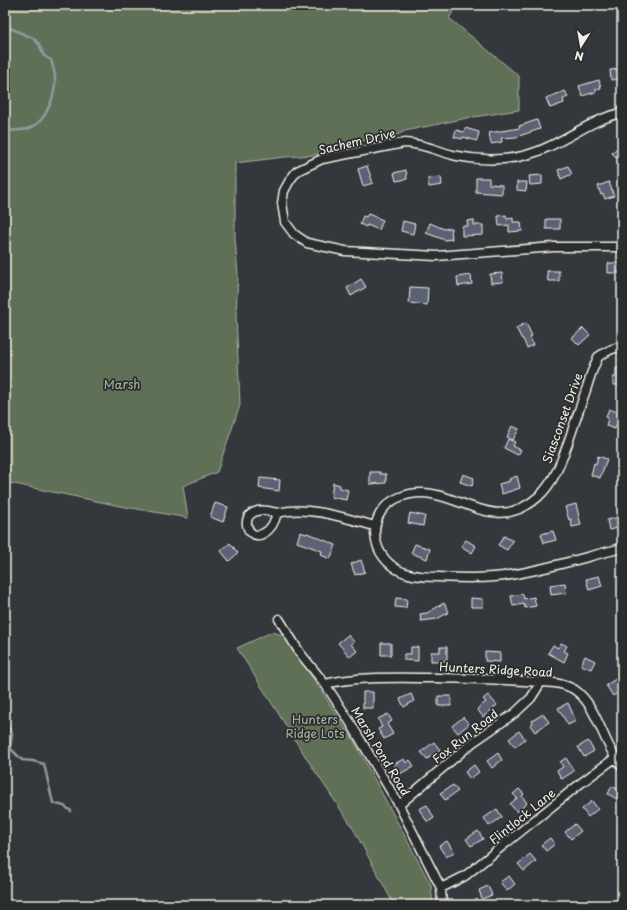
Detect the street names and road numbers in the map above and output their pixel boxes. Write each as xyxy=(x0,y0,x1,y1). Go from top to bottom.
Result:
street label: Sachem Drive xyxy=(317,123,397,159)
street label: Siasconset Drive xyxy=(537,370,587,466)
street label: Hunters Ridge Road xyxy=(439,657,553,681)
street label: Marsh Pond Road xyxy=(347,703,415,799)
street label: Fox Run Road xyxy=(428,704,502,768)
street label: Flintlock Lane xyxy=(485,783,559,848)

